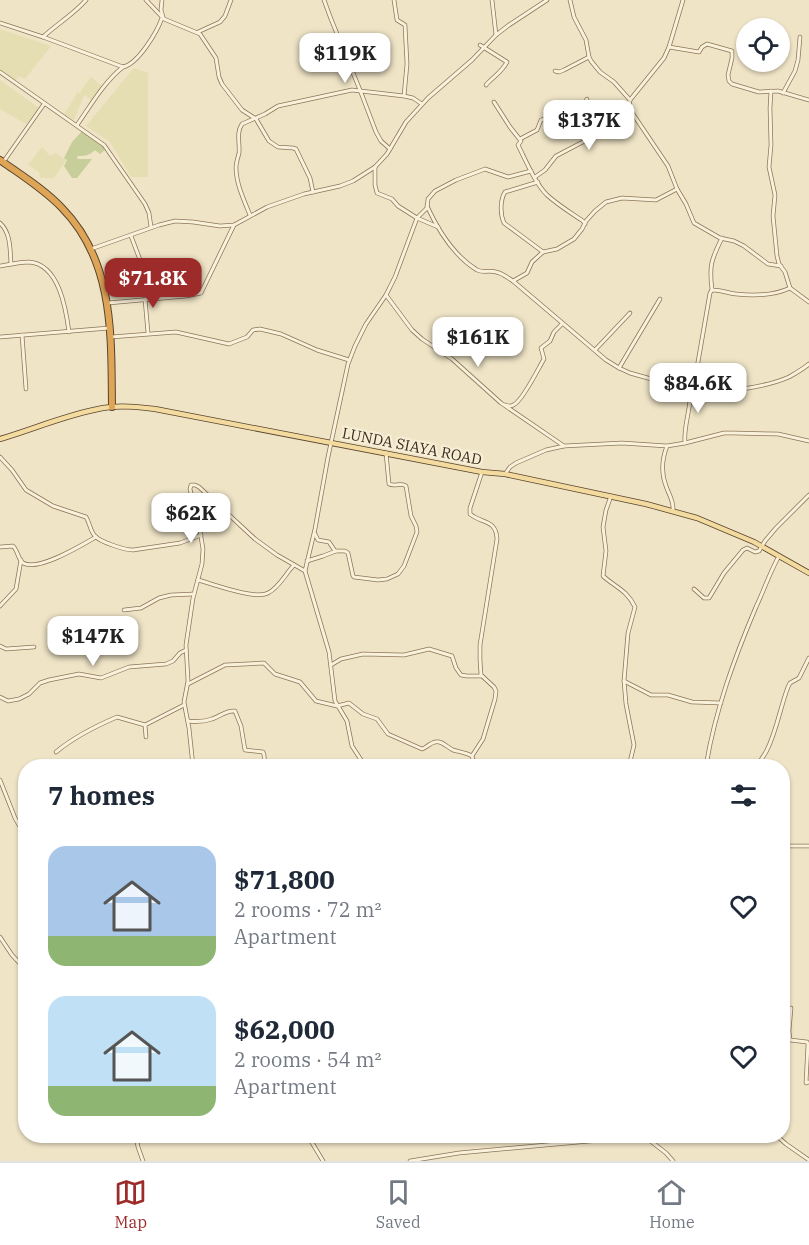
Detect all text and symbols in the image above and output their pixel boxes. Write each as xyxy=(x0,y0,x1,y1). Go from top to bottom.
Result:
map controls xyxy=(736,18,790,72)
button: locate xyxy=(736,18,790,72)
pin: $119K xyxy=(303,33,387,84)
text: $119K xyxy=(313,39,377,66)
pin: $137K xyxy=(547,100,631,151)
text: $137K xyxy=(557,106,621,133)
pin: $71.8K xyxy=(104,258,202,309)
text: $71.8K xyxy=(119,264,187,291)
pin: $161K xyxy=(436,317,520,368)
text: $161K xyxy=(446,323,510,350)
pin: $84.6K xyxy=(649,363,747,414)
text: $84.6K xyxy=(664,369,732,396)
street label: LUNDA SIAYA ROAD xyxy=(340,423,484,469)
pin: $62K xyxy=(155,493,227,544)
text: $62K xyxy=(165,499,217,526)
pin: $147K xyxy=(51,616,135,667)
text: $147K xyxy=(61,622,125,649)
text: 7 homes xyxy=(48,778,155,812)
icon: filters xyxy=(727,779,760,812)
text: $71,800 xyxy=(234,862,335,896)
icon: home xyxy=(96,870,168,942)
icon: heart xyxy=(727,890,760,923)
text: 2 rooms · 72 m² xyxy=(234,896,381,923)
text: Apartment xyxy=(234,923,337,950)
text: $62,000 xyxy=(234,1012,335,1046)
icon: home xyxy=(96,1020,168,1092)
icon: heart xyxy=(727,1040,760,1073)
text: 2 rooms · 54 m² xyxy=(234,1046,381,1073)
text: Apartment xyxy=(234,1073,337,1100)
tab: Map xyxy=(114,1176,147,1232)
tab: Saved xyxy=(376,1176,421,1232)
tab: Home xyxy=(649,1176,695,1232)

